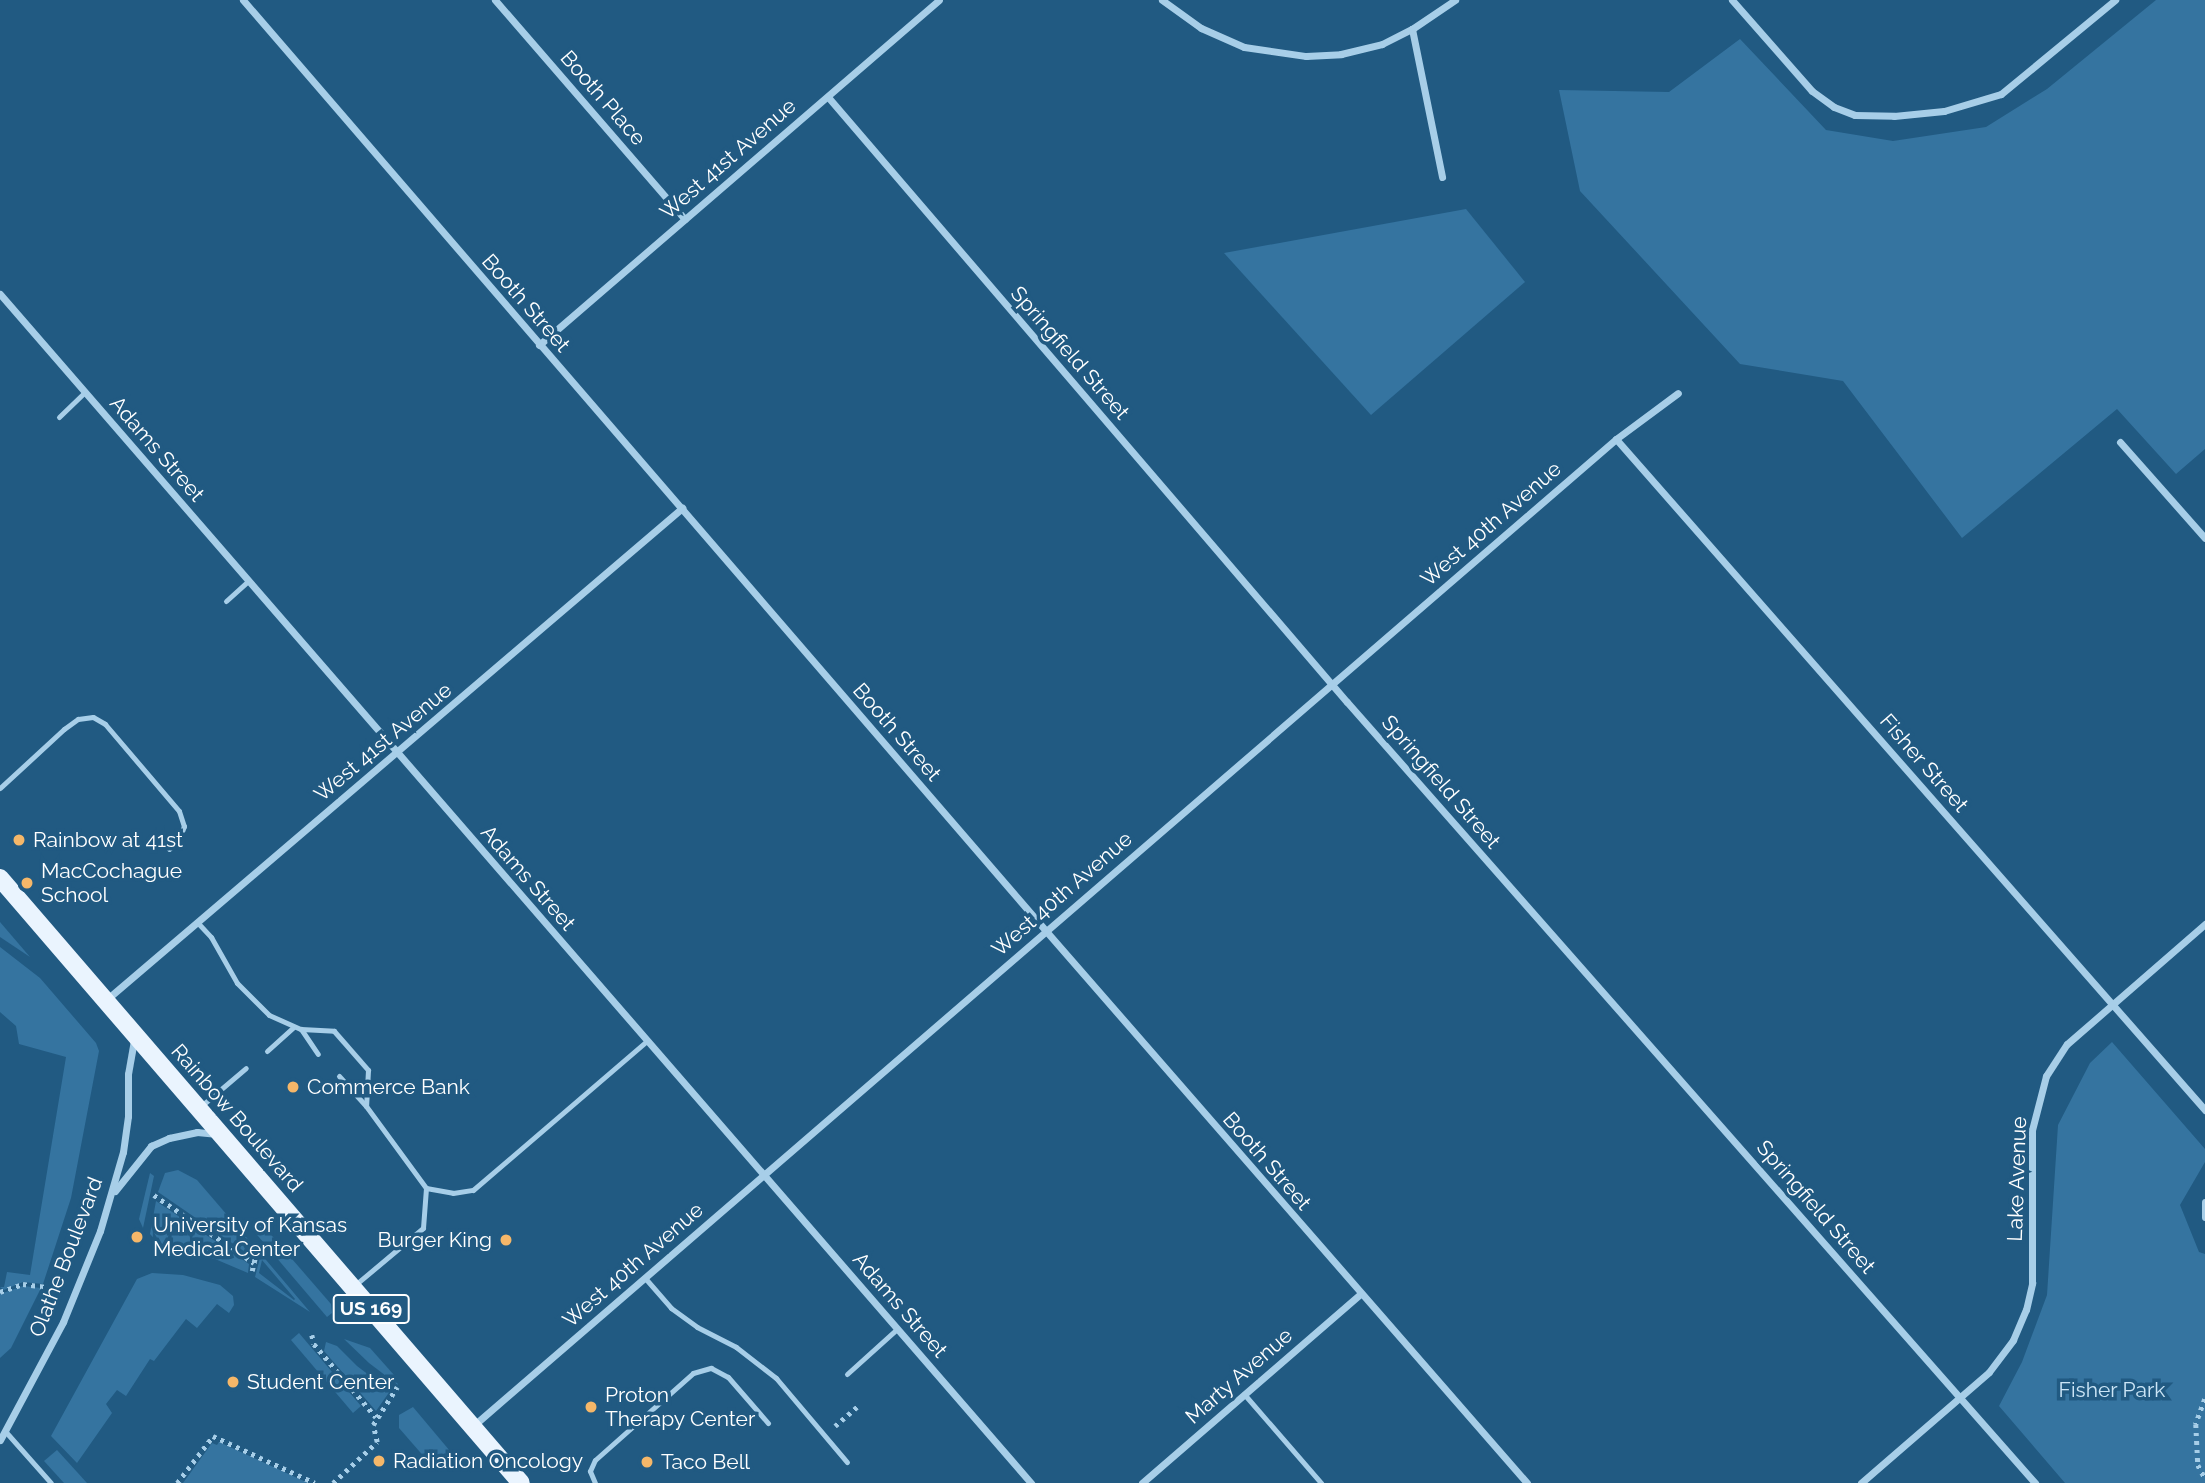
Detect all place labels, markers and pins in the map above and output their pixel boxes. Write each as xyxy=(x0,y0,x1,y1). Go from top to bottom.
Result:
place label: Rainbow at 41st xyxy=(33,827,184,853)
marker: Rainbow at 41st xyxy=(11,832,27,848)
place label: MacCochague School xyxy=(41,858,182,908)
marker: MacCochague School xyxy=(19,875,35,891)
place label: Commerce Bank xyxy=(307,1074,470,1100)
marker: Commerce Bank xyxy=(285,1079,301,1095)
place label: University of Kansas Medical Center xyxy=(153,1212,348,1262)
marker: University of Kansas Medical Center xyxy=(127,1227,147,1247)
place label: Burger King xyxy=(377,1227,492,1253)
marker: Burger King xyxy=(498,1232,514,1248)
place label: Student Center xyxy=(247,1369,394,1395)
marker: Student Center xyxy=(225,1374,241,1390)
place label: Proton Therapy Center xyxy=(605,1382,756,1432)
marker: Proton Therapy Center xyxy=(583,1399,599,1415)
place label: Radiation Oncology xyxy=(393,1448,583,1474)
place label: Taco Bell xyxy=(661,1449,750,1475)
marker: Radiation Oncology xyxy=(371,1453,387,1469)
marker: Taco Bell xyxy=(639,1454,655,1470)

